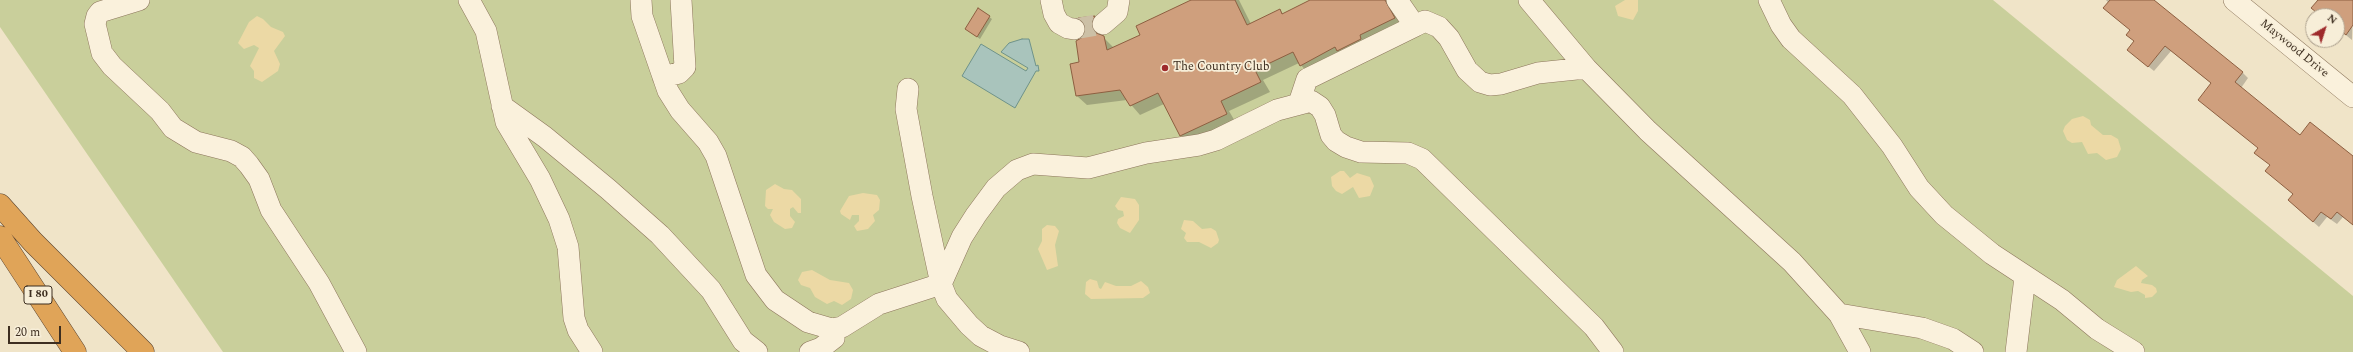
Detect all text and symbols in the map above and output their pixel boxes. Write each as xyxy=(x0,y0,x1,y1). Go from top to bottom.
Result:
north arrow xyxy=(2305,8,2345,48)
text: N xyxy=(2323,10,2341,28)
street label: Maywood Drive xyxy=(2257,17,2331,81)
place label: The Country Club xyxy=(1173,61,1269,75)
marker: The Country Club xyxy=(1160,63,1170,73)
road number: I 80 xyxy=(24,286,52,304)
scale bar xyxy=(10,318,63,344)
text: 20 m xyxy=(15,323,40,342)

